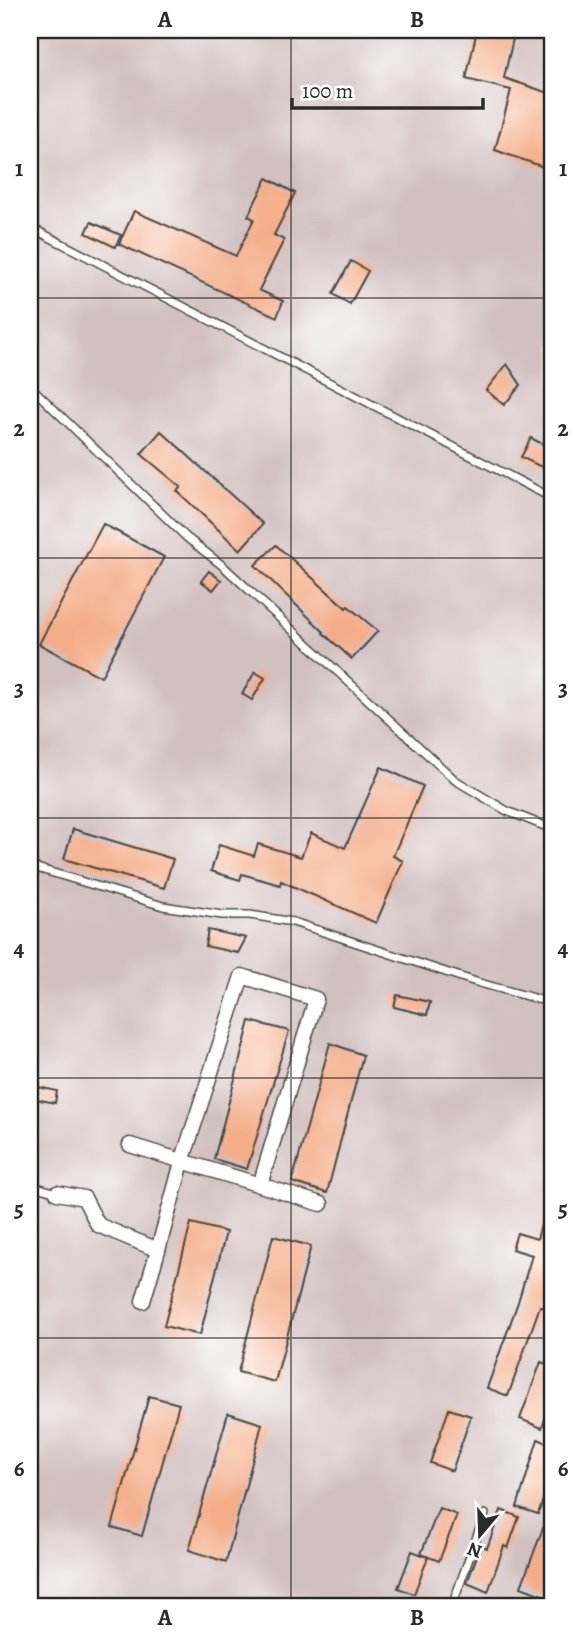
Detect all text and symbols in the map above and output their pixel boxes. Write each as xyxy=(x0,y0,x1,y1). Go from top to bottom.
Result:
text: A xyxy=(157,4,173,35)
text: B xyxy=(410,4,424,35)
scale bar xyxy=(292,66,482,110)
text: 100 m xyxy=(302,77,353,105)
text: 1 xyxy=(15,153,23,184)
text: 1 xyxy=(559,153,567,184)
text: 2 xyxy=(13,413,25,444)
text: 2 xyxy=(557,413,569,444)
text: 3 xyxy=(14,673,24,704)
text: 3 xyxy=(558,673,568,704)
text: 4 xyxy=(14,933,25,964)
text: 4 xyxy=(558,933,569,964)
text: 5 xyxy=(14,1193,24,1224)
text: 5 xyxy=(558,1193,568,1224)
text: 6 xyxy=(14,1453,25,1484)
text: 6 xyxy=(558,1453,569,1484)
north arrow xyxy=(446,1500,516,1570)
text: N xyxy=(464,1536,486,1565)
text: A xyxy=(157,1602,173,1633)
text: B xyxy=(410,1602,424,1633)

